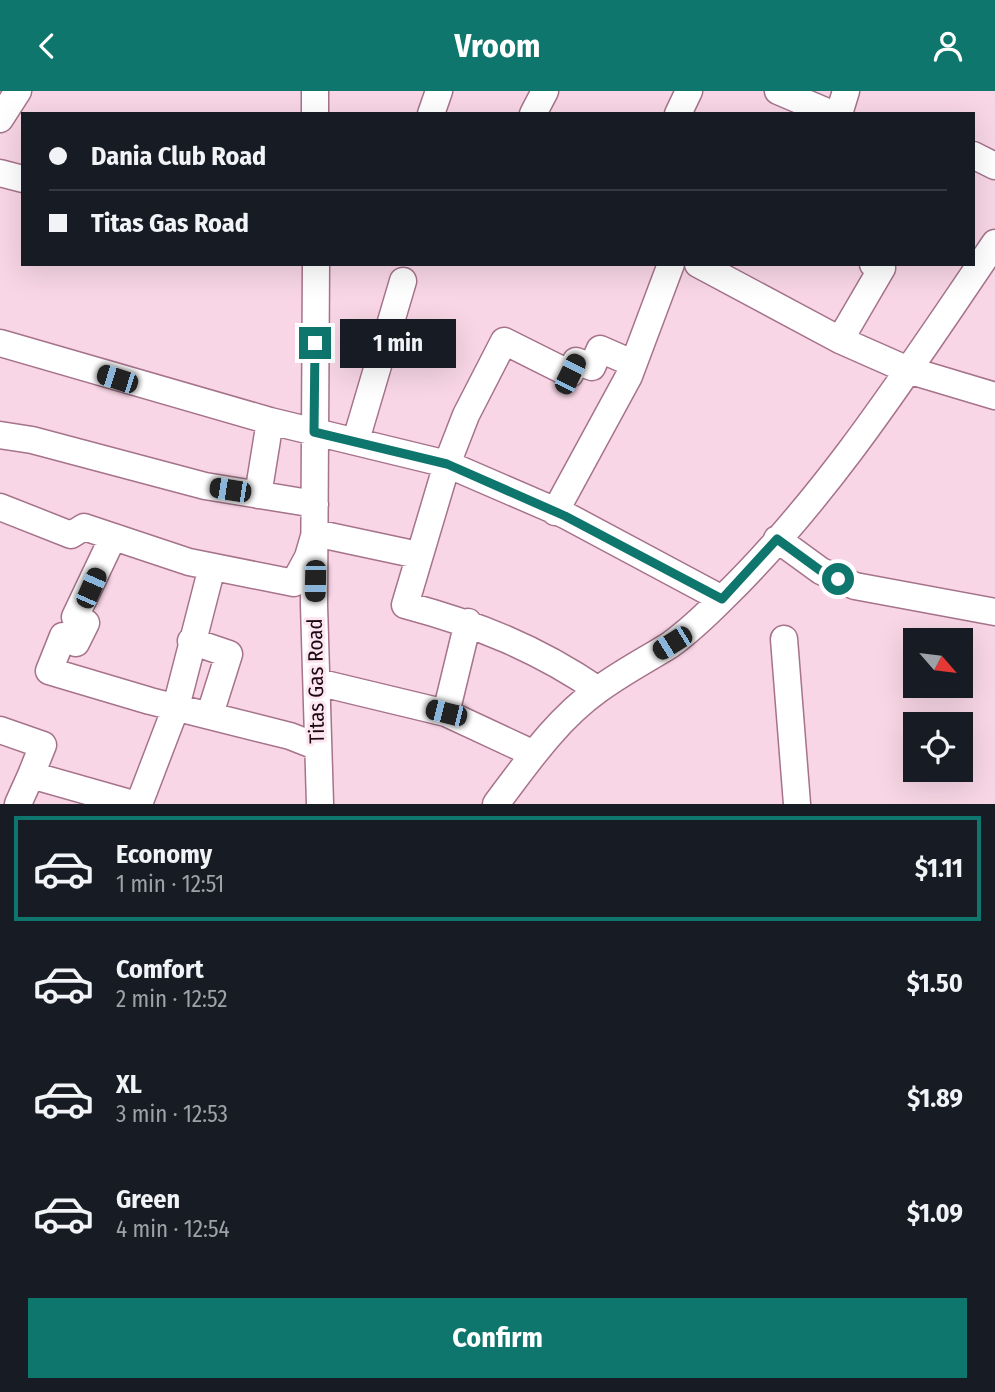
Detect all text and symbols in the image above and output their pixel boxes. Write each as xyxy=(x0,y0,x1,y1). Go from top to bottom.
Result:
icon: back xyxy=(28,27,66,65)
text: Vroom xyxy=(455,27,540,65)
icon: person xyxy=(929,27,967,65)
text: Dania Club Road xyxy=(91,141,266,172)
text: Titas Gas Road xyxy=(91,208,249,239)
callout: 1 min xyxy=(340,319,455,367)
route end xyxy=(299,327,331,359)
text: 1 min xyxy=(373,329,423,357)
car xyxy=(552,351,589,397)
car xyxy=(94,363,141,395)
car xyxy=(208,476,253,504)
car xyxy=(305,560,326,602)
route start xyxy=(822,563,854,595)
car xyxy=(73,565,110,611)
street label: Titas Gas Road xyxy=(302,618,330,744)
car xyxy=(649,623,696,663)
north arrow xyxy=(903,628,973,698)
map controls xyxy=(903,628,973,782)
car xyxy=(424,698,469,728)
button: locate xyxy=(903,712,973,782)
icon: car xyxy=(32,837,95,900)
text: Economy xyxy=(116,839,212,870)
text: $1.11 xyxy=(915,853,963,884)
text: 1 min · 12:51 xyxy=(116,870,224,898)
icon: car xyxy=(32,952,95,1015)
text: Comfort xyxy=(116,954,204,985)
text: $1.50 xyxy=(907,968,963,999)
text: 2 min · 12:52 xyxy=(116,985,227,1013)
icon: car xyxy=(32,1067,95,1130)
text: XL xyxy=(116,1069,142,1100)
text: $1.89 xyxy=(907,1083,963,1114)
text: 3 min · 12:53 xyxy=(116,1100,228,1128)
icon: car xyxy=(32,1182,95,1245)
text: Green xyxy=(116,1184,180,1215)
text: $1.09 xyxy=(907,1198,963,1229)
text: 4 min · 12:54 xyxy=(116,1215,230,1243)
button: Confirm xyxy=(28,1298,967,1378)

